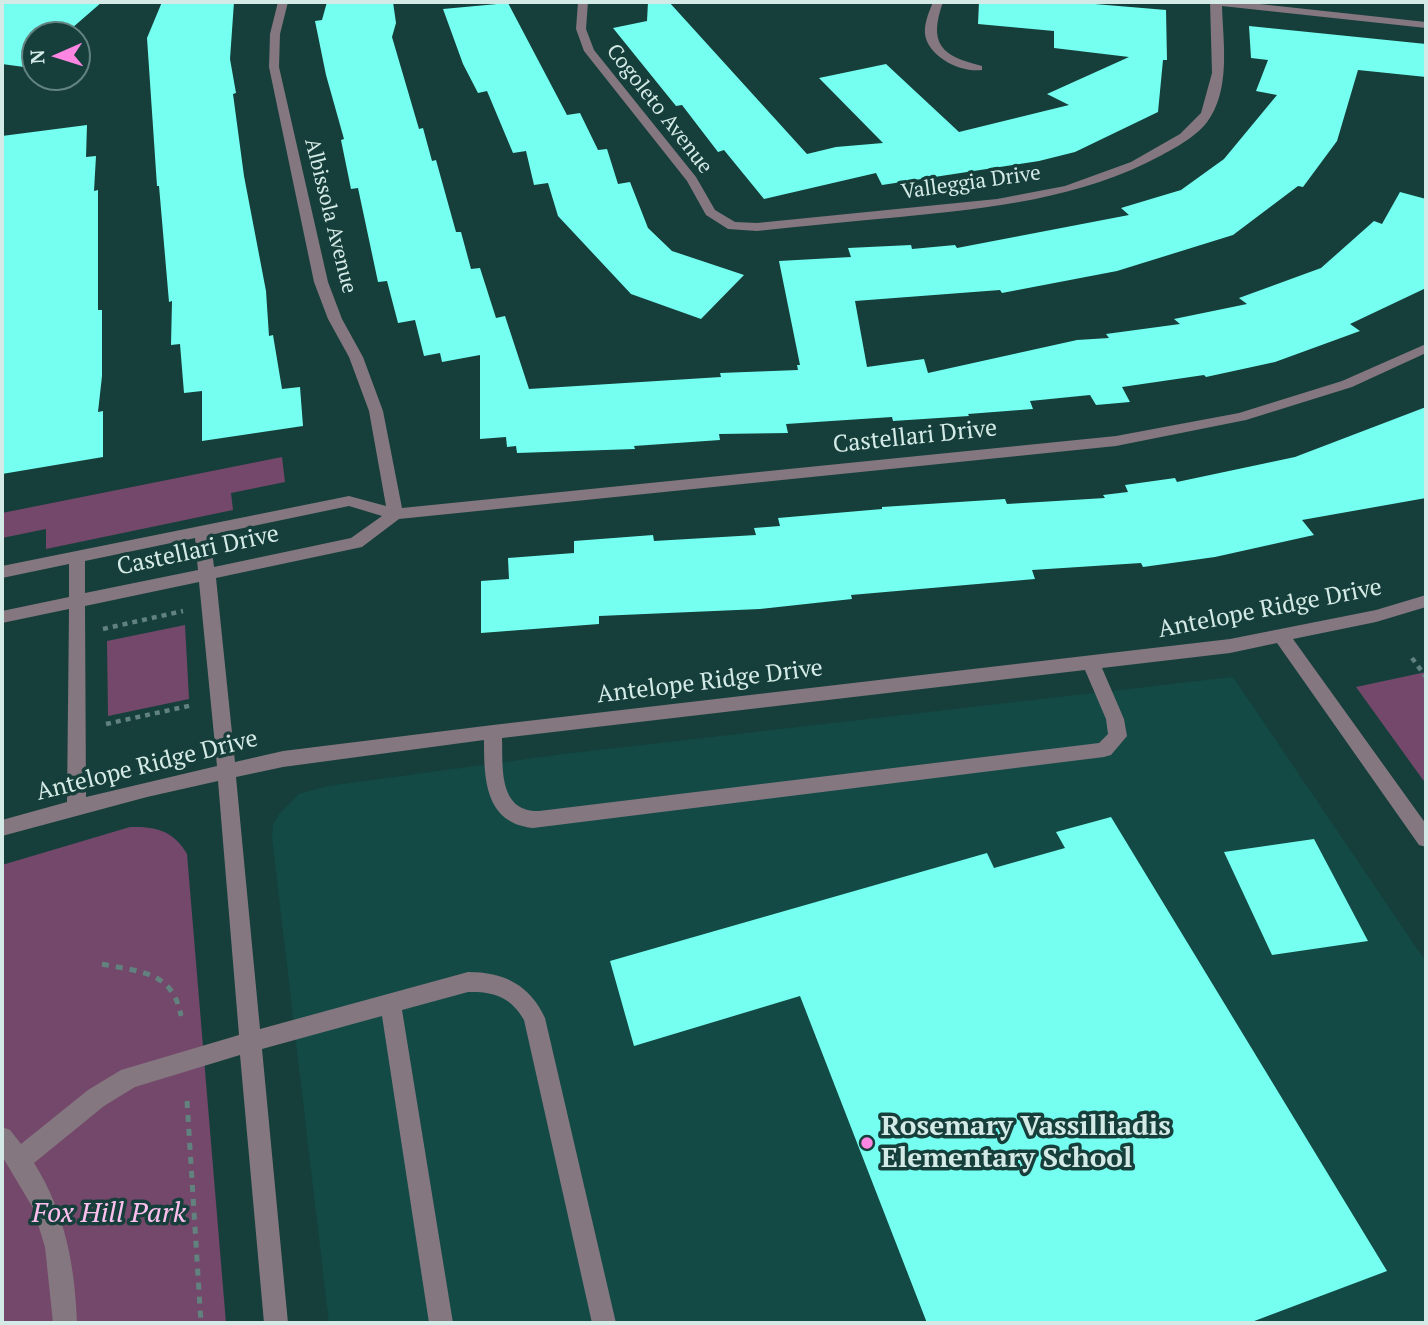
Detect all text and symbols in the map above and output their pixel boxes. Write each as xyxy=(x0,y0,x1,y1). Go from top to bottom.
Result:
north arrow xyxy=(21,21,91,91)
street label: Cogoleto Avenue xyxy=(601,39,717,179)
text: N xyxy=(24,49,49,65)
street label: Albissola Avenue xyxy=(299,136,361,296)
street label: Valleggia Drive xyxy=(900,161,1042,205)
street label: Castellari Drive xyxy=(831,414,999,460)
street label: Castellari Drive xyxy=(114,520,282,582)
street label: Antelope Ridge Drive xyxy=(1156,573,1384,645)
street label: Antelope Ridge Drive xyxy=(595,654,825,710)
street label: Antelope Ridge Drive xyxy=(33,725,261,807)
place label: Rosemary Vassilliadis Elementary School xyxy=(881,1110,1171,1176)
marker: Rosemary Vassilliadis Elementary School xyxy=(859,1135,875,1151)
park label: Fox Hill Park xyxy=(32,1197,186,1231)

